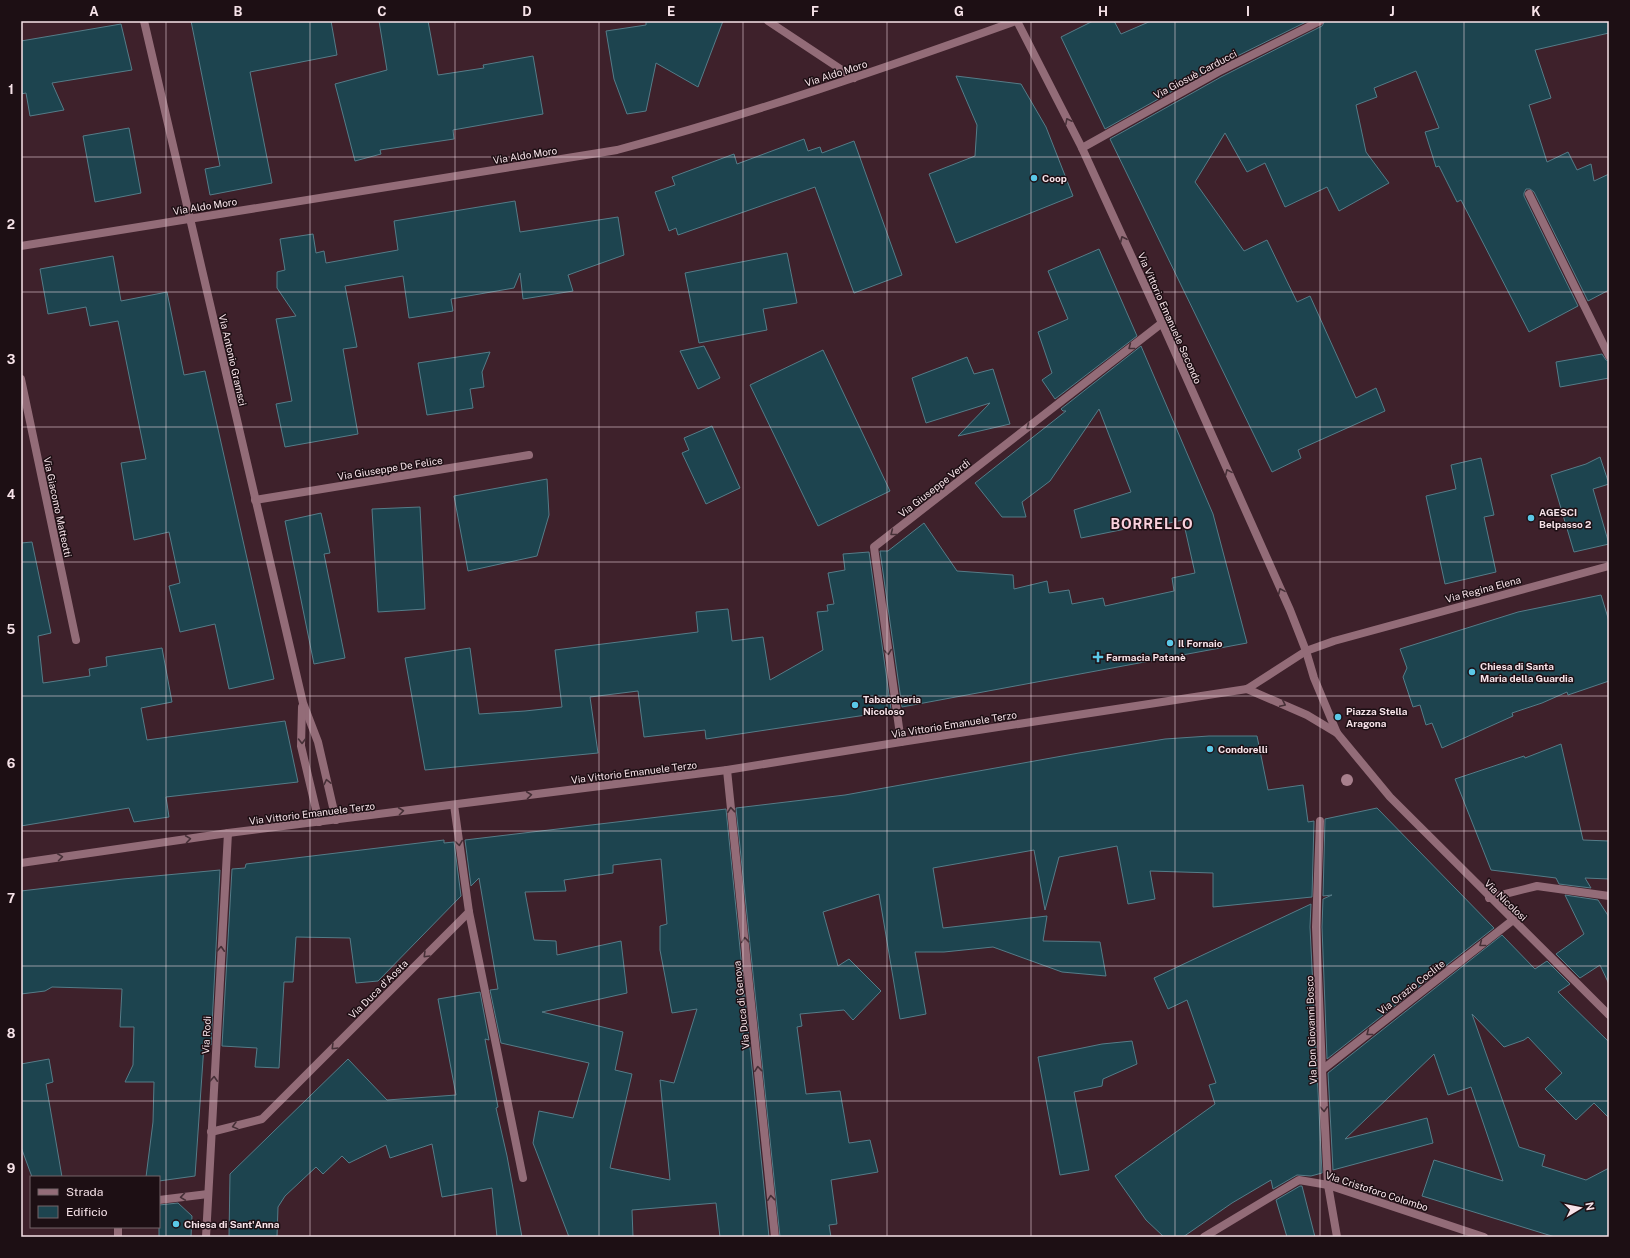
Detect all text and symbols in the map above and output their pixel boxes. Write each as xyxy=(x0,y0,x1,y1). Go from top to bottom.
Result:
text: A xyxy=(89,4,99,19)
text: B xyxy=(234,4,243,19)
text: C xyxy=(377,4,387,19)
text: D xyxy=(522,4,532,19)
text: E xyxy=(667,4,675,19)
text: F xyxy=(811,4,819,19)
text: G xyxy=(954,4,964,19)
text: H xyxy=(1098,4,1108,19)
text: I xyxy=(1246,4,1250,19)
text: J xyxy=(1389,4,1395,19)
text: K xyxy=(1531,4,1541,19)
street label: Via Giosuè Carducci xyxy=(1151,47,1239,101)
street label: Via Aldo Moro xyxy=(803,57,869,89)
text: 1 xyxy=(8,82,14,97)
one-way arrow xyxy=(1065,118,1073,125)
street label: Via Aldo Moro xyxy=(492,144,558,166)
place label: Coop xyxy=(1042,172,1067,184)
marker: Coop xyxy=(1029,173,1039,183)
street label: Via Aldo Moro xyxy=(172,195,238,217)
text: 2 xyxy=(7,217,15,232)
one-way arrow xyxy=(1120,235,1128,242)
street label: Via Vittorio Emanuele Secondo xyxy=(1136,250,1205,386)
street label: Via Antonio Gramsci xyxy=(217,313,249,407)
one-way arrow xyxy=(1129,343,1136,350)
text: 3 xyxy=(7,352,16,367)
one-way arrow xyxy=(1026,422,1033,429)
street label: Via Giuseppe De Felice xyxy=(337,454,444,482)
street label: Via Giacomo Matteotti xyxy=(41,456,75,558)
street label: Via Giuseppe Verdi xyxy=(896,456,972,520)
one-way arrow xyxy=(1225,469,1233,476)
text: 4 xyxy=(7,487,16,502)
place label: AGESCI Belpasso 2 xyxy=(1539,506,1591,530)
marker: AGESCI Belpasso 2 xyxy=(1526,513,1536,523)
district label: BORRELLO xyxy=(1110,516,1194,532)
one-way arrow xyxy=(890,528,897,535)
street label: Via Regina Elena xyxy=(1444,573,1522,605)
one-way arrow xyxy=(1278,587,1286,594)
text: 5 xyxy=(7,622,16,637)
place label: Il Fornaio xyxy=(1178,637,1223,649)
marker: Il Fornaio xyxy=(1165,638,1175,648)
one-way arrow xyxy=(883,649,892,655)
place label: Farmacia Patanè xyxy=(1106,651,1186,663)
marker: Farmacia Patanè xyxy=(1093,652,1103,662)
place label: Chiesa di Santa Maria della Guardia xyxy=(1480,660,1574,684)
marker: Chiesa di Santa Maria della Guardia xyxy=(1467,667,1477,677)
place label: Tabaccheria Nicoloso xyxy=(863,693,921,717)
one-way arrow xyxy=(1279,699,1287,707)
marker: Tabaccheria Nicoloso xyxy=(850,700,860,710)
place label: Piazza Stella Aragona xyxy=(1346,705,1408,729)
street label: Via Vittorio Emanuele Terzo xyxy=(890,708,1018,740)
marker: Piazza Stella Aragona xyxy=(1333,712,1343,722)
one-way arrow xyxy=(297,738,306,744)
place label: Condorelli xyxy=(1218,743,1268,755)
marker: Condorelli xyxy=(1205,744,1215,754)
text: 6 xyxy=(7,756,16,771)
street label: Via Vittorio Emanuele Terzo xyxy=(570,758,698,786)
one-way arrow xyxy=(324,778,332,785)
one-way arrow xyxy=(526,791,533,800)
street label: Via Vittorio Emanuele Terzo xyxy=(248,799,376,827)
one-way arrow xyxy=(397,807,404,816)
one-way arrow xyxy=(727,807,736,813)
one-way arrow xyxy=(185,835,191,844)
one-way arrow xyxy=(454,840,463,846)
one-way arrow xyxy=(57,853,63,862)
street label: Via Nicolosi xyxy=(1482,877,1530,923)
text: 7 xyxy=(7,891,15,906)
one-way arrow xyxy=(740,937,749,943)
one-way arrow xyxy=(1479,940,1486,947)
one-way arrow xyxy=(217,946,226,952)
one-way arrow xyxy=(423,950,431,958)
street label: Via Duca d'Aosta xyxy=(346,957,410,1021)
street label: Via Orazio Coclite xyxy=(1375,957,1447,1017)
street label: Via Duca di Genova xyxy=(730,960,752,1050)
street label: Via Don Giovanni Bosco xyxy=(1303,975,1319,1085)
street label: Via Rodi xyxy=(199,1016,213,1054)
text: 8 xyxy=(7,1026,16,1041)
one-way arrow xyxy=(1366,1029,1373,1036)
one-way arrow xyxy=(331,1042,339,1050)
one-way arrow xyxy=(754,1066,763,1072)
one-way arrow xyxy=(209,1076,218,1082)
one-way arrow xyxy=(1320,1106,1328,1112)
one-way arrow xyxy=(232,1121,238,1129)
text: 9 xyxy=(7,1161,15,1176)
street label: Via Cristoforo Colombo xyxy=(1324,1169,1430,1213)
legend xyxy=(30,1176,160,1228)
text: Strada xyxy=(66,1185,103,1199)
north arrow xyxy=(1560,1188,1600,1228)
one-way arrow xyxy=(180,1192,186,1201)
one-way arrow xyxy=(767,1195,776,1201)
text: N xyxy=(1583,1201,1597,1212)
text: Edificio xyxy=(66,1205,108,1219)
place label: Chiesa di Sant'Anna xyxy=(184,1218,280,1230)
marker: Chiesa di Sant'Anna xyxy=(171,1219,181,1229)

